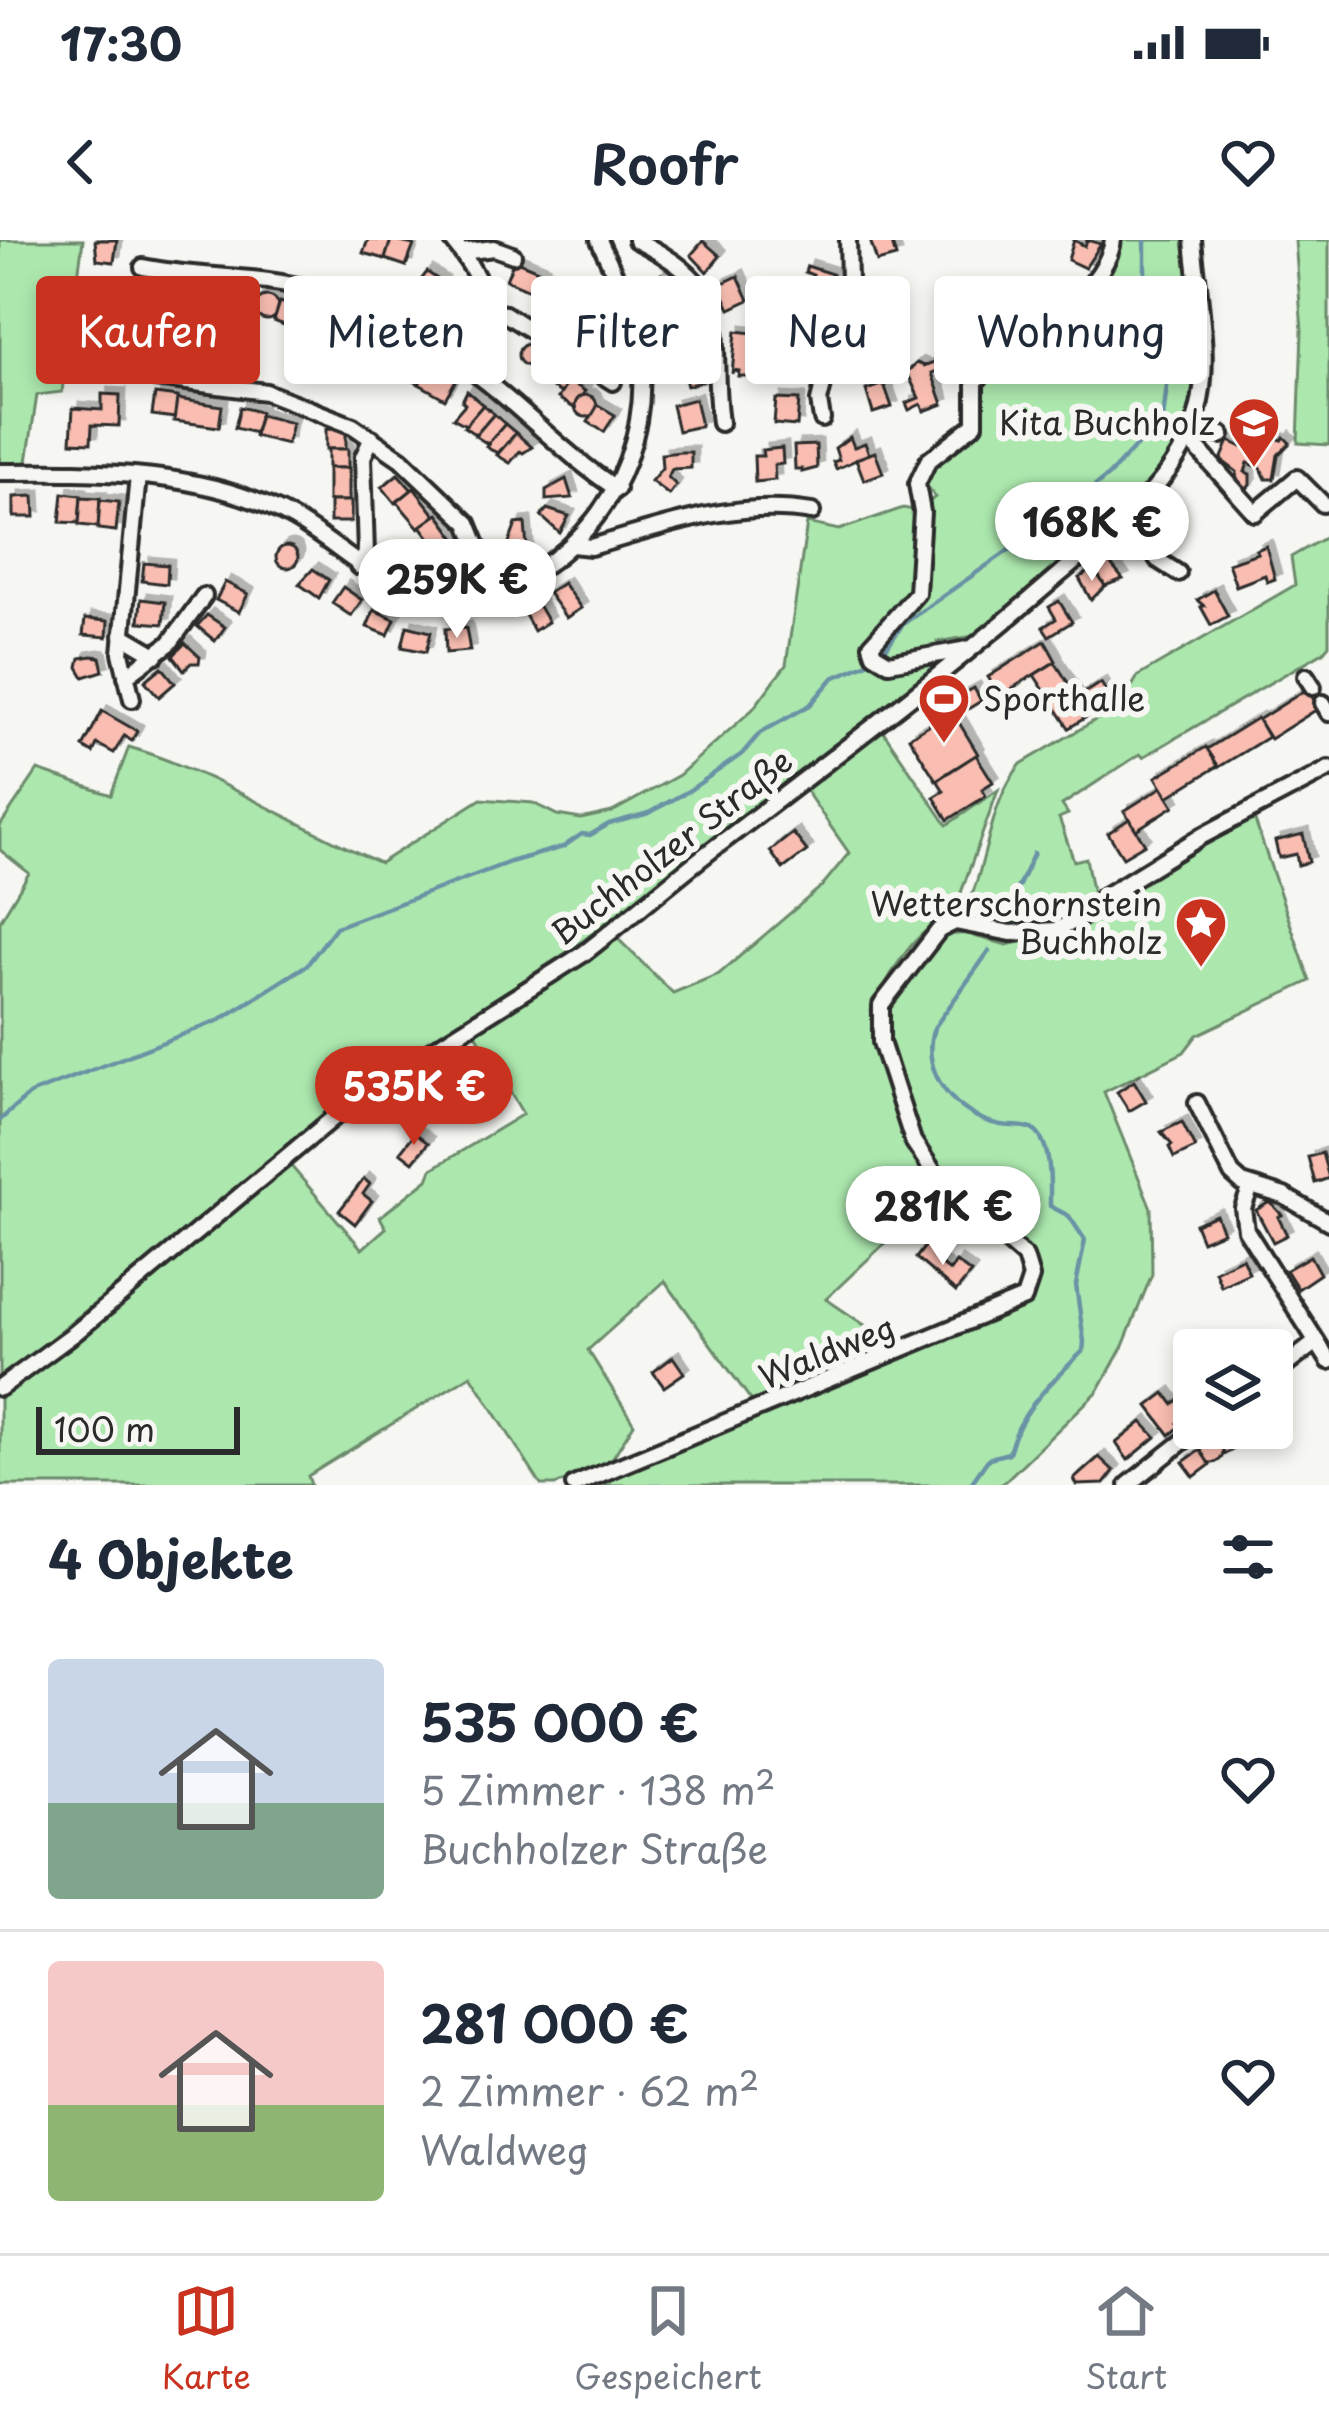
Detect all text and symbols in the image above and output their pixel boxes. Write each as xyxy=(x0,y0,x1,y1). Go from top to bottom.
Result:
text: 17:30 xyxy=(60,8,182,76)
text: Roofr xyxy=(590,122,739,203)
icon: back xyxy=(48,129,114,195)
icon: heart xyxy=(1215,129,1281,195)
chip: Kaufen xyxy=(36,276,260,384)
chip: Mieten xyxy=(284,276,507,384)
chip: Filter xyxy=(531,276,721,384)
chip: Neu xyxy=(745,276,910,384)
chip: Wohnung xyxy=(934,276,1207,384)
school or university icon: Kita Buchholz xyxy=(1226,395,1282,469)
place label: Kita Buchholz xyxy=(999,396,1215,446)
pin: 168K € xyxy=(994,482,1190,584)
text: 168K € xyxy=(1022,491,1162,550)
pin: 259K € xyxy=(359,539,555,641)
text: 259K € xyxy=(385,548,529,607)
sports icon: Sporthalle xyxy=(916,671,972,745)
place label: Sporthalle xyxy=(983,672,1145,722)
street label: Buchholzer Straße xyxy=(539,735,802,956)
place label: Wetterschornstein Buchholz xyxy=(870,877,1162,965)
place icon: Wetterschornstein Buchholz xyxy=(1173,895,1229,969)
pin: 535K € xyxy=(316,1046,512,1148)
text: 535K € xyxy=(342,1055,486,1114)
pin: 281K € xyxy=(845,1166,1041,1268)
text: 281K € xyxy=(873,1175,1013,1234)
street label: Waldweg xyxy=(751,1300,902,1400)
map controls xyxy=(1173,1329,1293,1449)
button: layers xyxy=(1173,1329,1293,1449)
scale bar xyxy=(36,1401,240,1454)
text: 100 m xyxy=(54,1403,155,1453)
text: 4 Objekte xyxy=(48,1519,294,1596)
icon: filters xyxy=(1215,1524,1281,1590)
text: 535 000 € xyxy=(420,1682,699,1759)
icon: home xyxy=(144,1707,288,1851)
icon: heart xyxy=(1215,1746,1281,1812)
text: 5 Zimmer · 138 m² xyxy=(420,1759,776,1818)
text: Buchholzer Straße xyxy=(420,1818,768,1877)
text: 281 000 € xyxy=(420,1983,689,2060)
icon: home xyxy=(144,2009,288,2153)
icon: heart xyxy=(1215,2048,1281,2114)
text: 2 Zimmer · 62 m² xyxy=(420,2060,759,2119)
text: Waldweg xyxy=(420,2119,589,2178)
tab: Karte xyxy=(162,2278,251,2400)
tab: Gespeichert xyxy=(574,2278,762,2400)
tab: Start xyxy=(1085,2278,1167,2400)

